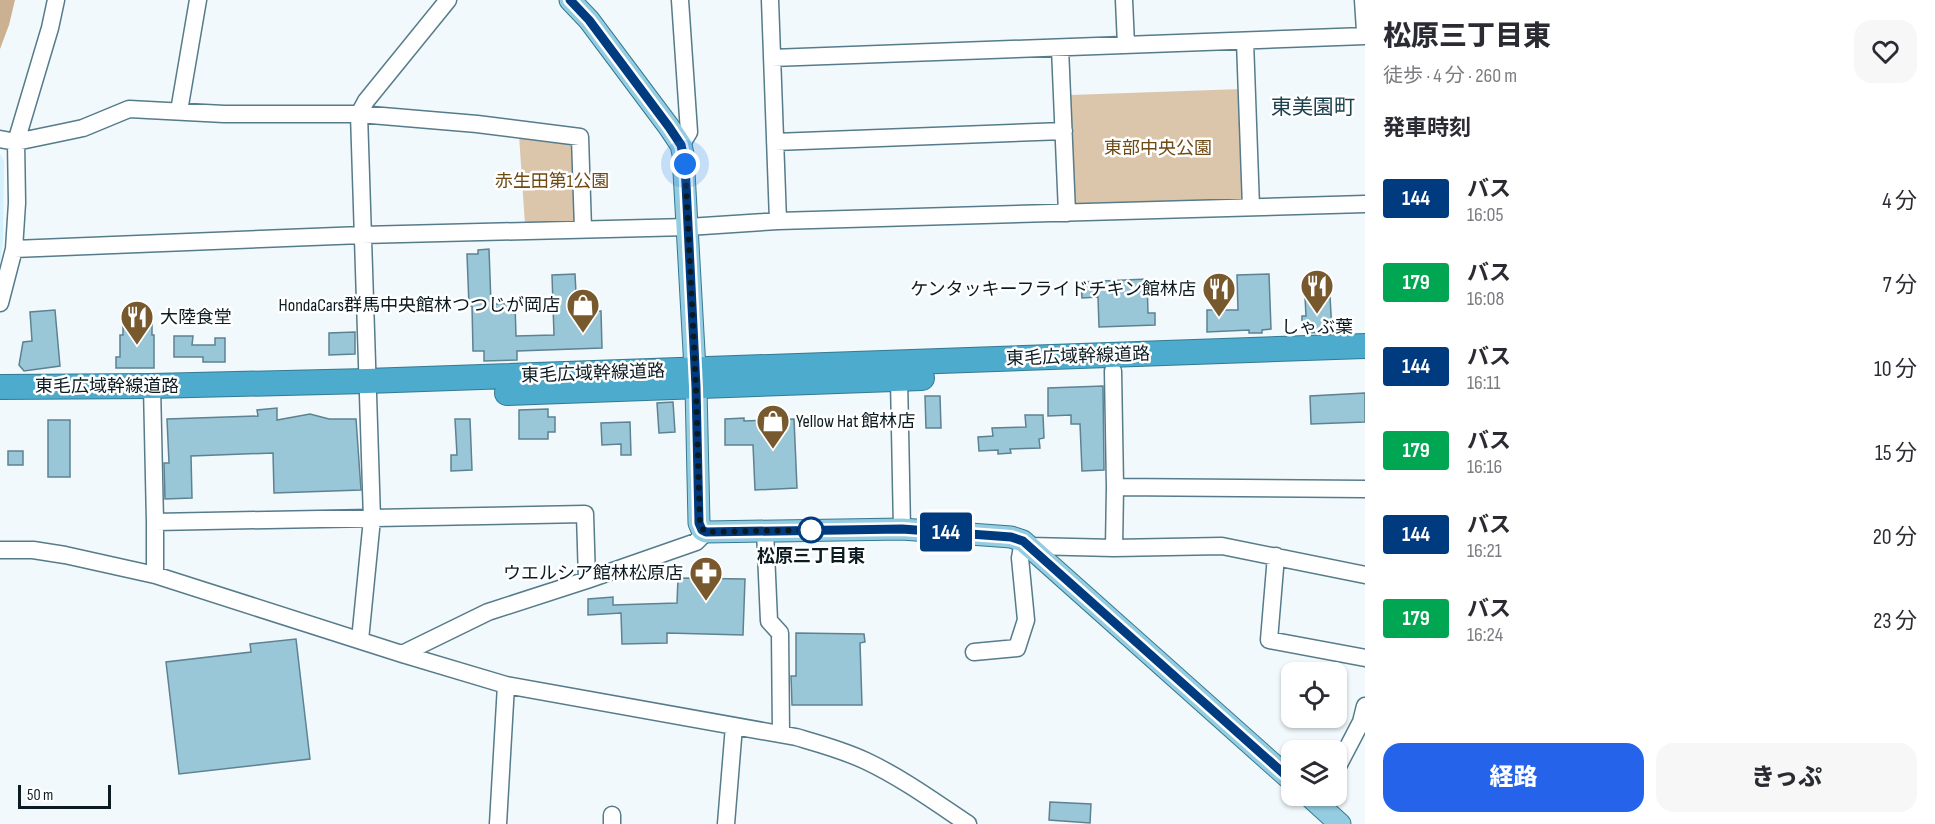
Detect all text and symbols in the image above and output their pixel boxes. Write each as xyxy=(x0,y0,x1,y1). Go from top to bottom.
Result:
text: 松原三丁目東 xyxy=(1383,20,1551,53)
button: heart xyxy=(1854,20,1917,83)
text: 徒歩 · 4 分 · 260 m xyxy=(1383,64,1517,88)
district label: 東美園町 xyxy=(1271,95,1355,120)
text: 発車時刻 xyxy=(1383,115,1471,142)
park label: 東部中央公園 xyxy=(1104,138,1212,159)
your location xyxy=(670,149,700,179)
park label: 赤生田第1公園 xyxy=(495,171,609,192)
text: バス xyxy=(1467,176,1511,203)
text: 144 xyxy=(1402,186,1430,211)
text: 4 分 xyxy=(1882,188,1917,215)
text: 16:05 xyxy=(1467,203,1503,227)
text: バス xyxy=(1467,260,1511,287)
restaurant icon: しゃぶ葉 xyxy=(1299,268,1335,315)
text: 179 xyxy=(1402,270,1430,295)
restaurant icon: ケンタッキーフライドチキン館林店 xyxy=(1201,271,1237,318)
text: 7 分 xyxy=(1883,272,1917,299)
place label: ケンタッキーフライドチキン館林店 xyxy=(910,279,1196,300)
shop icon: HondaCars群馬中央館林つつじが岡店 xyxy=(565,287,601,334)
text: 16:08 xyxy=(1467,287,1504,311)
place label: HondaCars群馬中央館林つつじが岡店 xyxy=(279,295,560,316)
restaurant icon: 大陸食堂 xyxy=(119,299,155,346)
place label: 大陸食堂 xyxy=(160,307,232,328)
place label: しゃぶ葉 xyxy=(1281,317,1353,338)
street label: 東毛広域幹線道路 xyxy=(1006,343,1150,370)
text: バス xyxy=(1467,344,1511,371)
text: 144 xyxy=(1402,354,1430,379)
text: 10 分 xyxy=(1874,356,1917,383)
street label: 東毛広域幹線道路 xyxy=(521,360,665,387)
text: 16:11 xyxy=(1467,371,1501,395)
street label: 東毛広域幹線道路 xyxy=(35,376,179,397)
shop icon: Yellow Hat 館林店 xyxy=(755,403,791,450)
place label: Yellow Hat 館林店 xyxy=(796,411,915,432)
text: バス xyxy=(1467,428,1511,455)
text: 179 xyxy=(1402,438,1430,463)
text: 15 分 xyxy=(1875,440,1917,467)
text: 16:16 xyxy=(1467,455,1502,479)
line badge: 144 xyxy=(912,512,980,552)
text: バス xyxy=(1467,512,1511,539)
marker: 松原三丁目東 xyxy=(798,517,824,543)
text: 144 xyxy=(932,520,960,545)
text: 144 xyxy=(1402,522,1430,547)
text: 20 分 xyxy=(1873,524,1917,551)
text: 16:21 xyxy=(1467,539,1502,563)
place label: 松原三丁目東 xyxy=(757,546,865,567)
pharmacy icon: ウエルシア館林松原店 xyxy=(688,555,724,602)
place label: ウエルシア館林松原店 xyxy=(503,563,683,584)
text: バス xyxy=(1467,596,1511,623)
text: 179 xyxy=(1402,606,1430,631)
text: 23 分 xyxy=(1873,608,1917,635)
text: 16:24 xyxy=(1467,623,1503,647)
map controls xyxy=(1281,662,1347,806)
button: locate xyxy=(1281,662,1347,728)
button: layers xyxy=(1281,740,1347,806)
button: 経路 xyxy=(1383,743,1644,812)
button: きっぷ xyxy=(1656,743,1917,812)
scale bar xyxy=(18,782,111,810)
text: 50 m xyxy=(27,786,53,805)

